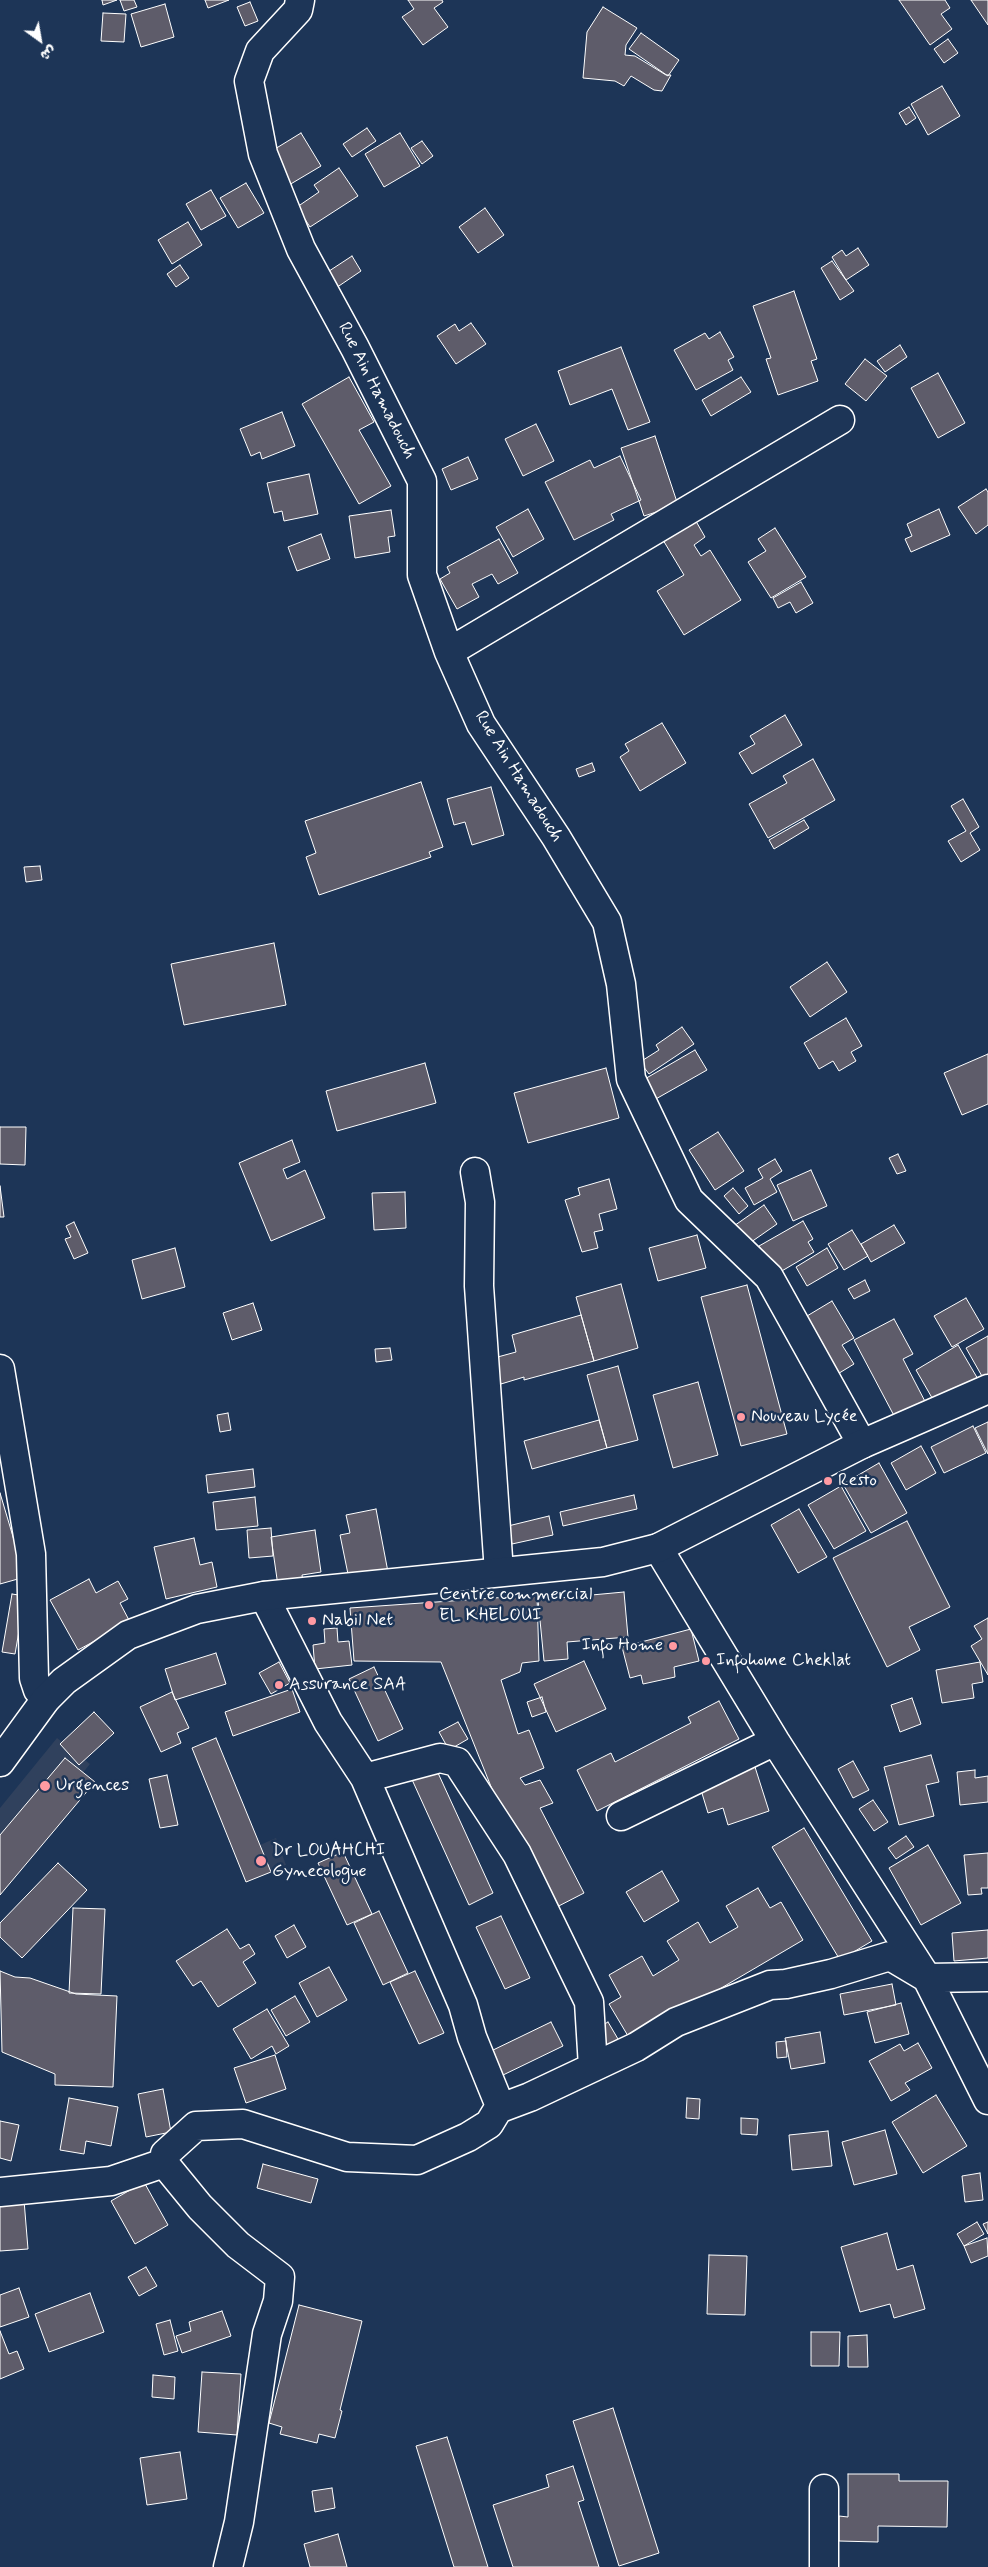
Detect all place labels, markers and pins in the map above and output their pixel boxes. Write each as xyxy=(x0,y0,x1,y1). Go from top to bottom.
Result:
place label: Nouveau Lycée xyxy=(751,1406,858,1428)
marker: Nouveau Lycée xyxy=(735,1411,747,1423)
place label: Resto xyxy=(838,1470,877,1492)
marker: Resto xyxy=(822,1475,834,1487)
place label: Centre commercial EL KHELOUI xyxy=(439,1584,592,1626)
marker: Centre commercial EL KHELOUI xyxy=(423,1599,435,1611)
place label: Nabil Net xyxy=(322,1610,393,1632)
marker: Nabil Net xyxy=(306,1615,318,1627)
place label: Info Home xyxy=(582,1635,663,1657)
marker: Info Home xyxy=(667,1640,679,1652)
place label: Infohome Cheklat xyxy=(716,1650,851,1672)
marker: Infohome Cheklat xyxy=(700,1655,712,1667)
place label: Assurance SAA xyxy=(289,1674,406,1696)
marker: Assurance SAA xyxy=(273,1679,285,1691)
place label: Urgences xyxy=(56,1775,129,1797)
marker: Urgences xyxy=(38,1779,52,1793)
place label: Dr LOUAHCHI Gynecologue xyxy=(272,1840,385,1882)
marker: Dr LOUAHCHI Gynecologue xyxy=(254,1854,268,1868)

